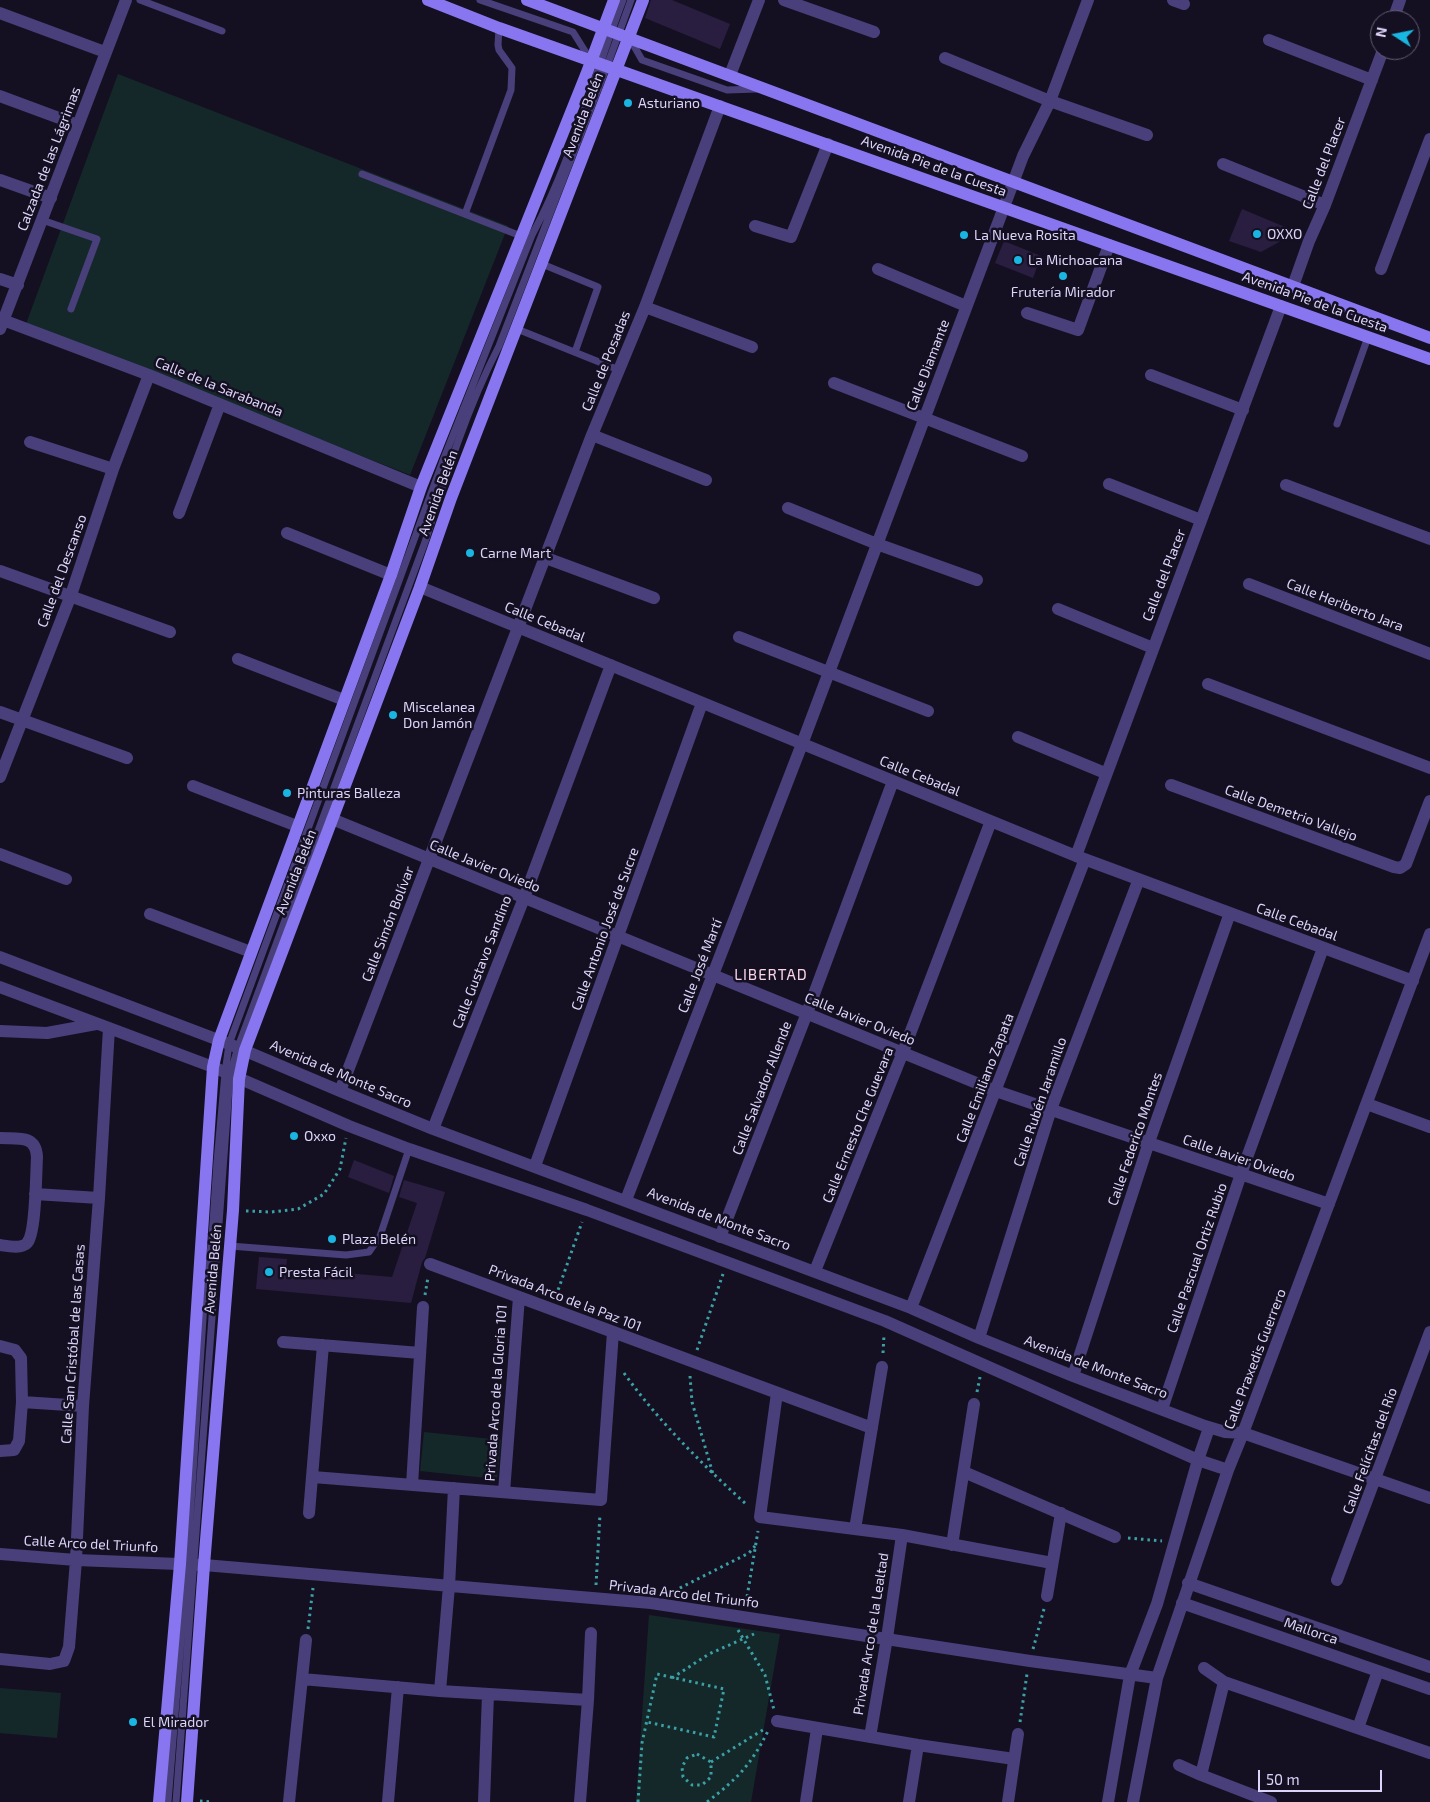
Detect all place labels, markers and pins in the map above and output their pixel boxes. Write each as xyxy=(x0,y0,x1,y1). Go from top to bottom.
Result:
place label: Asturiano xyxy=(638,95,700,111)
marker: Asturiano xyxy=(622,97,634,109)
place label: OXXO xyxy=(1267,226,1302,242)
place label: La Nueva Rosita xyxy=(974,227,1076,243)
marker: OXXO xyxy=(1251,228,1263,240)
marker: La Nueva Rosita xyxy=(958,229,970,241)
place label: La Michoacana xyxy=(1028,252,1123,268)
marker: La Michoacana xyxy=(1012,254,1024,266)
marker: Frutería Mirador xyxy=(1057,270,1069,282)
place label: Frutería Mirador xyxy=(1011,284,1115,300)
place label: Carne Mart xyxy=(480,545,551,561)
marker: Carne Mart xyxy=(464,547,476,559)
place label: Miscelanea Don Jamón xyxy=(403,699,475,732)
marker: Miscelanea Don Jamón xyxy=(387,709,399,721)
place label: Pinturas Balleza xyxy=(297,785,401,801)
marker: Pinturas Balleza xyxy=(281,787,293,799)
place label: Oxxo xyxy=(304,1128,336,1144)
marker: Oxxo xyxy=(288,1130,300,1142)
place label: Plaza Belén xyxy=(342,1231,416,1247)
marker: Plaza Belén xyxy=(326,1233,338,1245)
place label: Presta Fácil xyxy=(279,1264,353,1280)
marker: Presta Fácil xyxy=(263,1266,275,1278)
place label: El Mirador xyxy=(143,1714,209,1730)
marker: El Mirador xyxy=(127,1716,139,1728)

